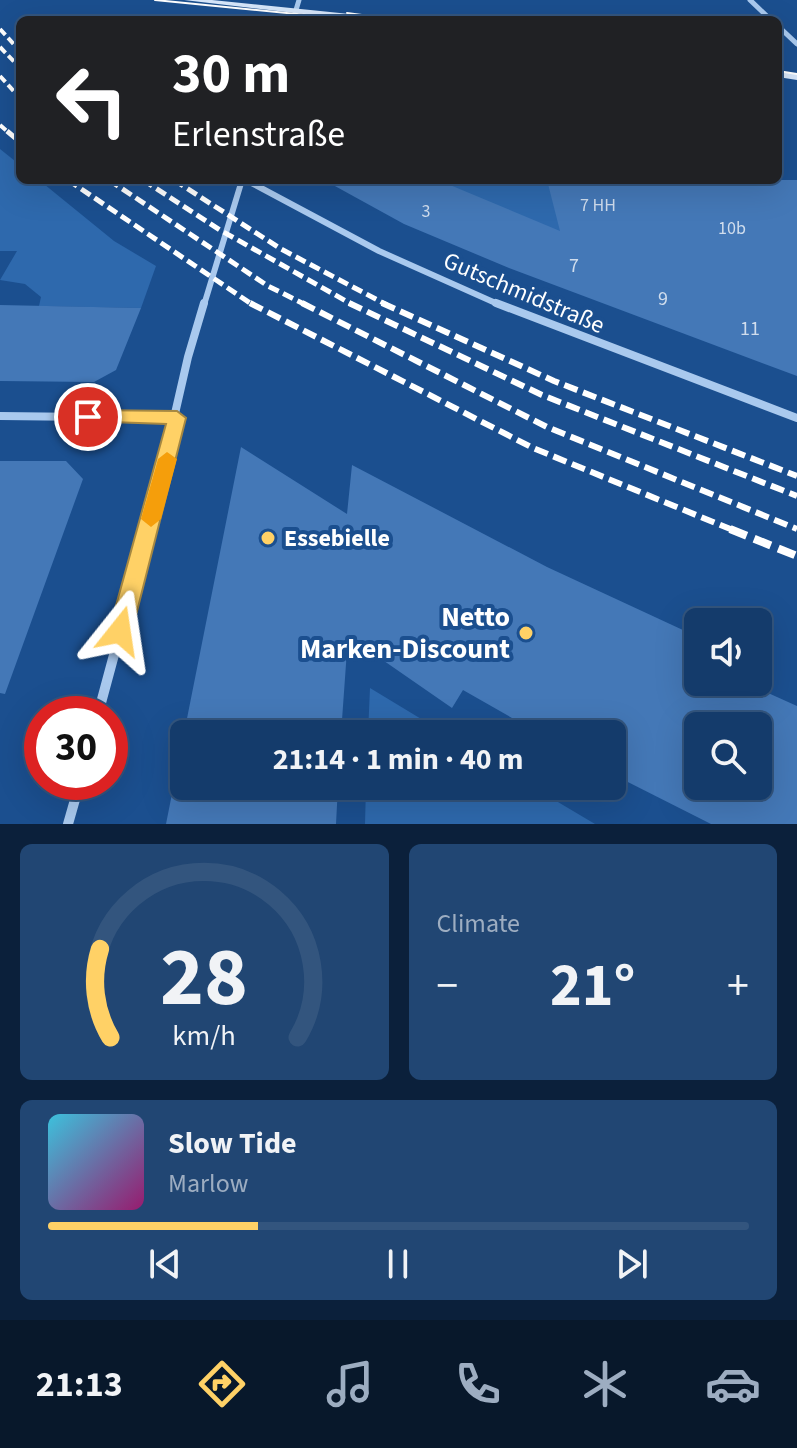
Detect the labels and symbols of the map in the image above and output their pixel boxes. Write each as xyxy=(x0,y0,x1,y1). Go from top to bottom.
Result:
house number: 7 HH xyxy=(580,193,616,218)
house number: 3 xyxy=(422,199,431,224)
house number: 10b xyxy=(718,216,746,241)
street label: Gutschmidstraße xyxy=(438,243,610,343)
house number: 7 xyxy=(569,252,579,280)
house number: 9 xyxy=(658,285,668,313)
house number: 11 xyxy=(740,315,760,343)
pin xyxy=(54,383,122,451)
place label: Essebielle xyxy=(284,521,390,556)
marker: Essebielle xyxy=(259,529,277,547)
position arrow xyxy=(78,589,162,673)
place label: Netto Marken-Discount xyxy=(300,597,510,669)
marker: Netto Marken-Discount xyxy=(517,624,535,642)
speed limit sign: 30 xyxy=(24,696,128,800)

